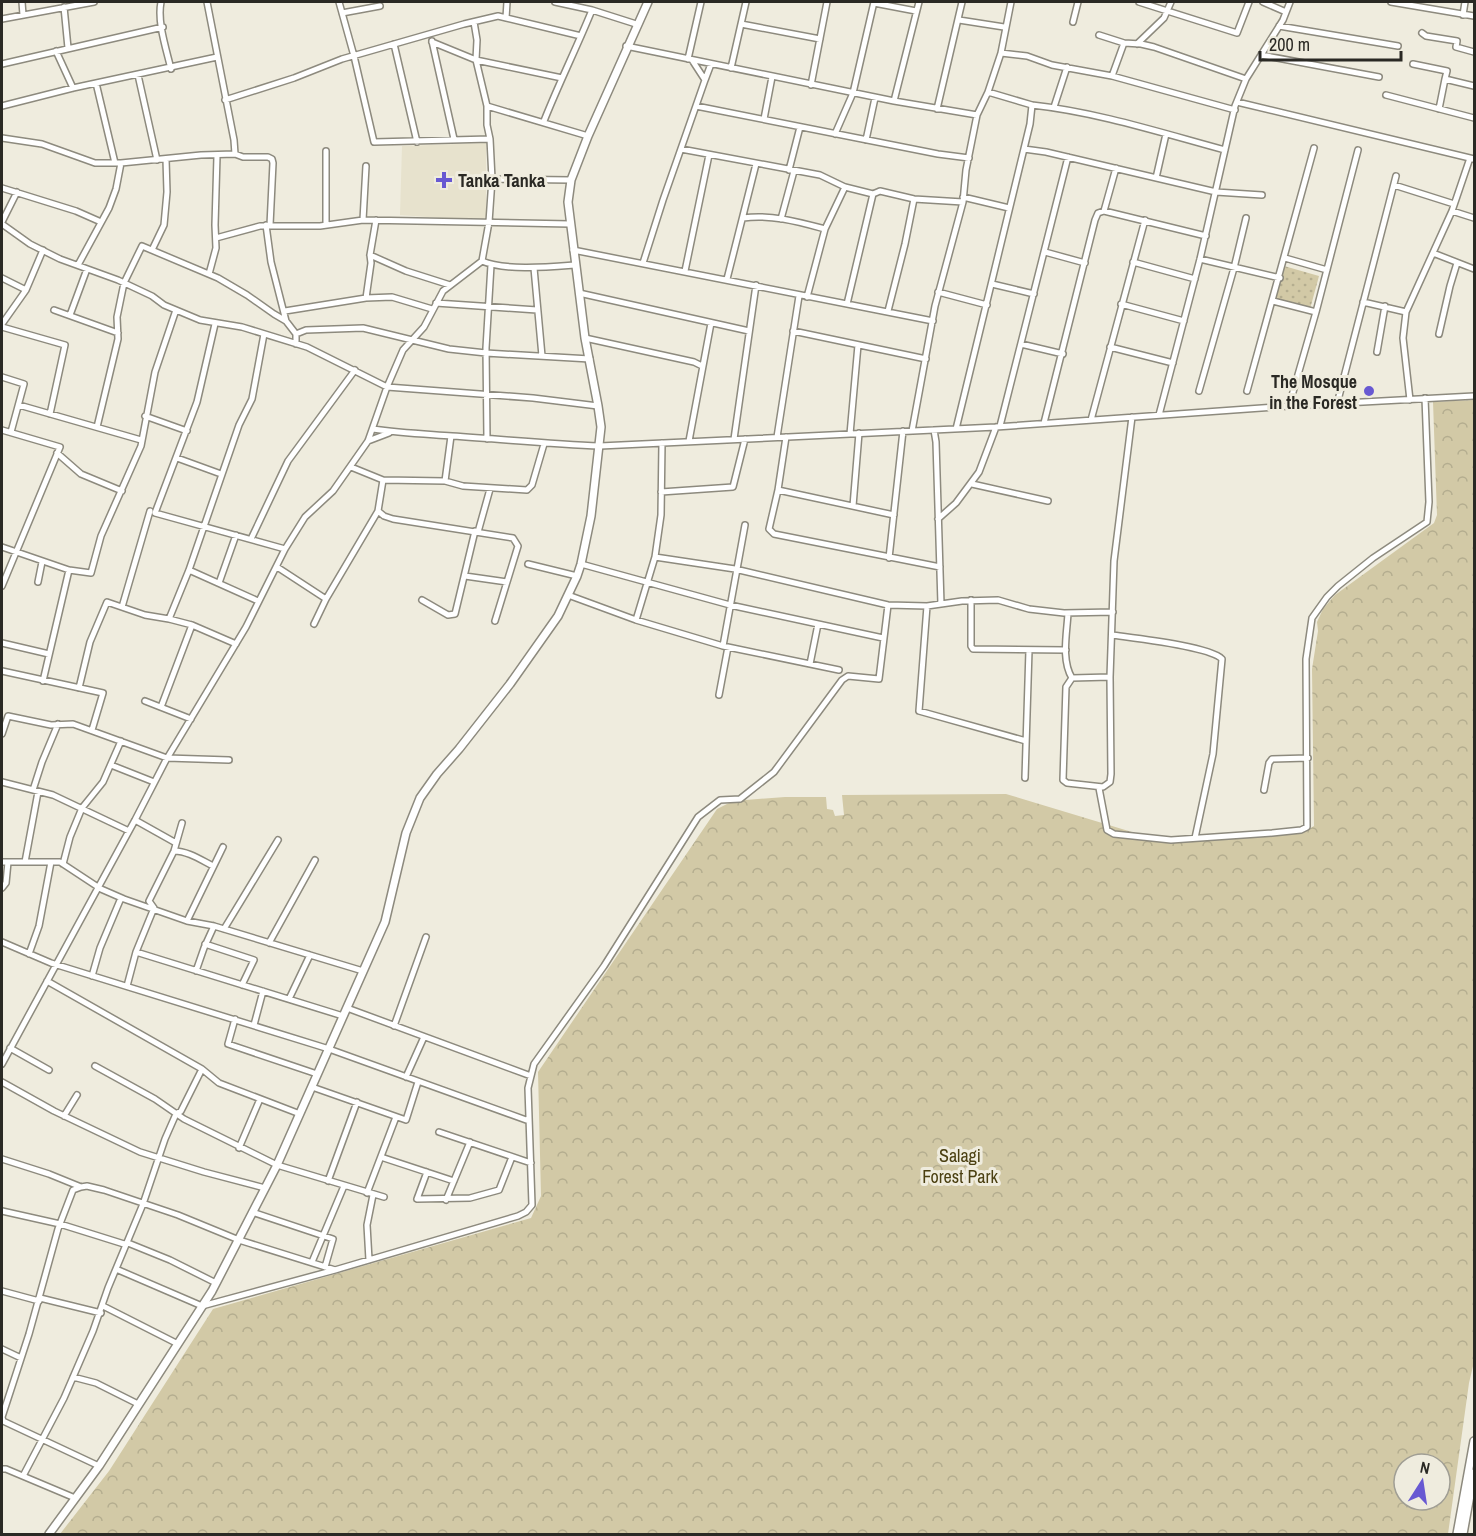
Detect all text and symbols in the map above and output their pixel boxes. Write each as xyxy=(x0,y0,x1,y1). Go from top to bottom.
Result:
scale bar xyxy=(1260,24,1401,62)
text: 200 m xyxy=(1269,32,1310,57)
place label: Tanka Tanka xyxy=(458,168,546,193)
marker: Tanka Tanka xyxy=(435,171,453,189)
place label: The Mosque in the Forest xyxy=(1269,369,1357,415)
marker: The Mosque in the Forest xyxy=(1362,384,1376,398)
park label: Salagi Forest Park xyxy=(922,1143,998,1189)
north arrow xyxy=(1392,1452,1452,1512)
text: N xyxy=(1418,1456,1432,1479)

